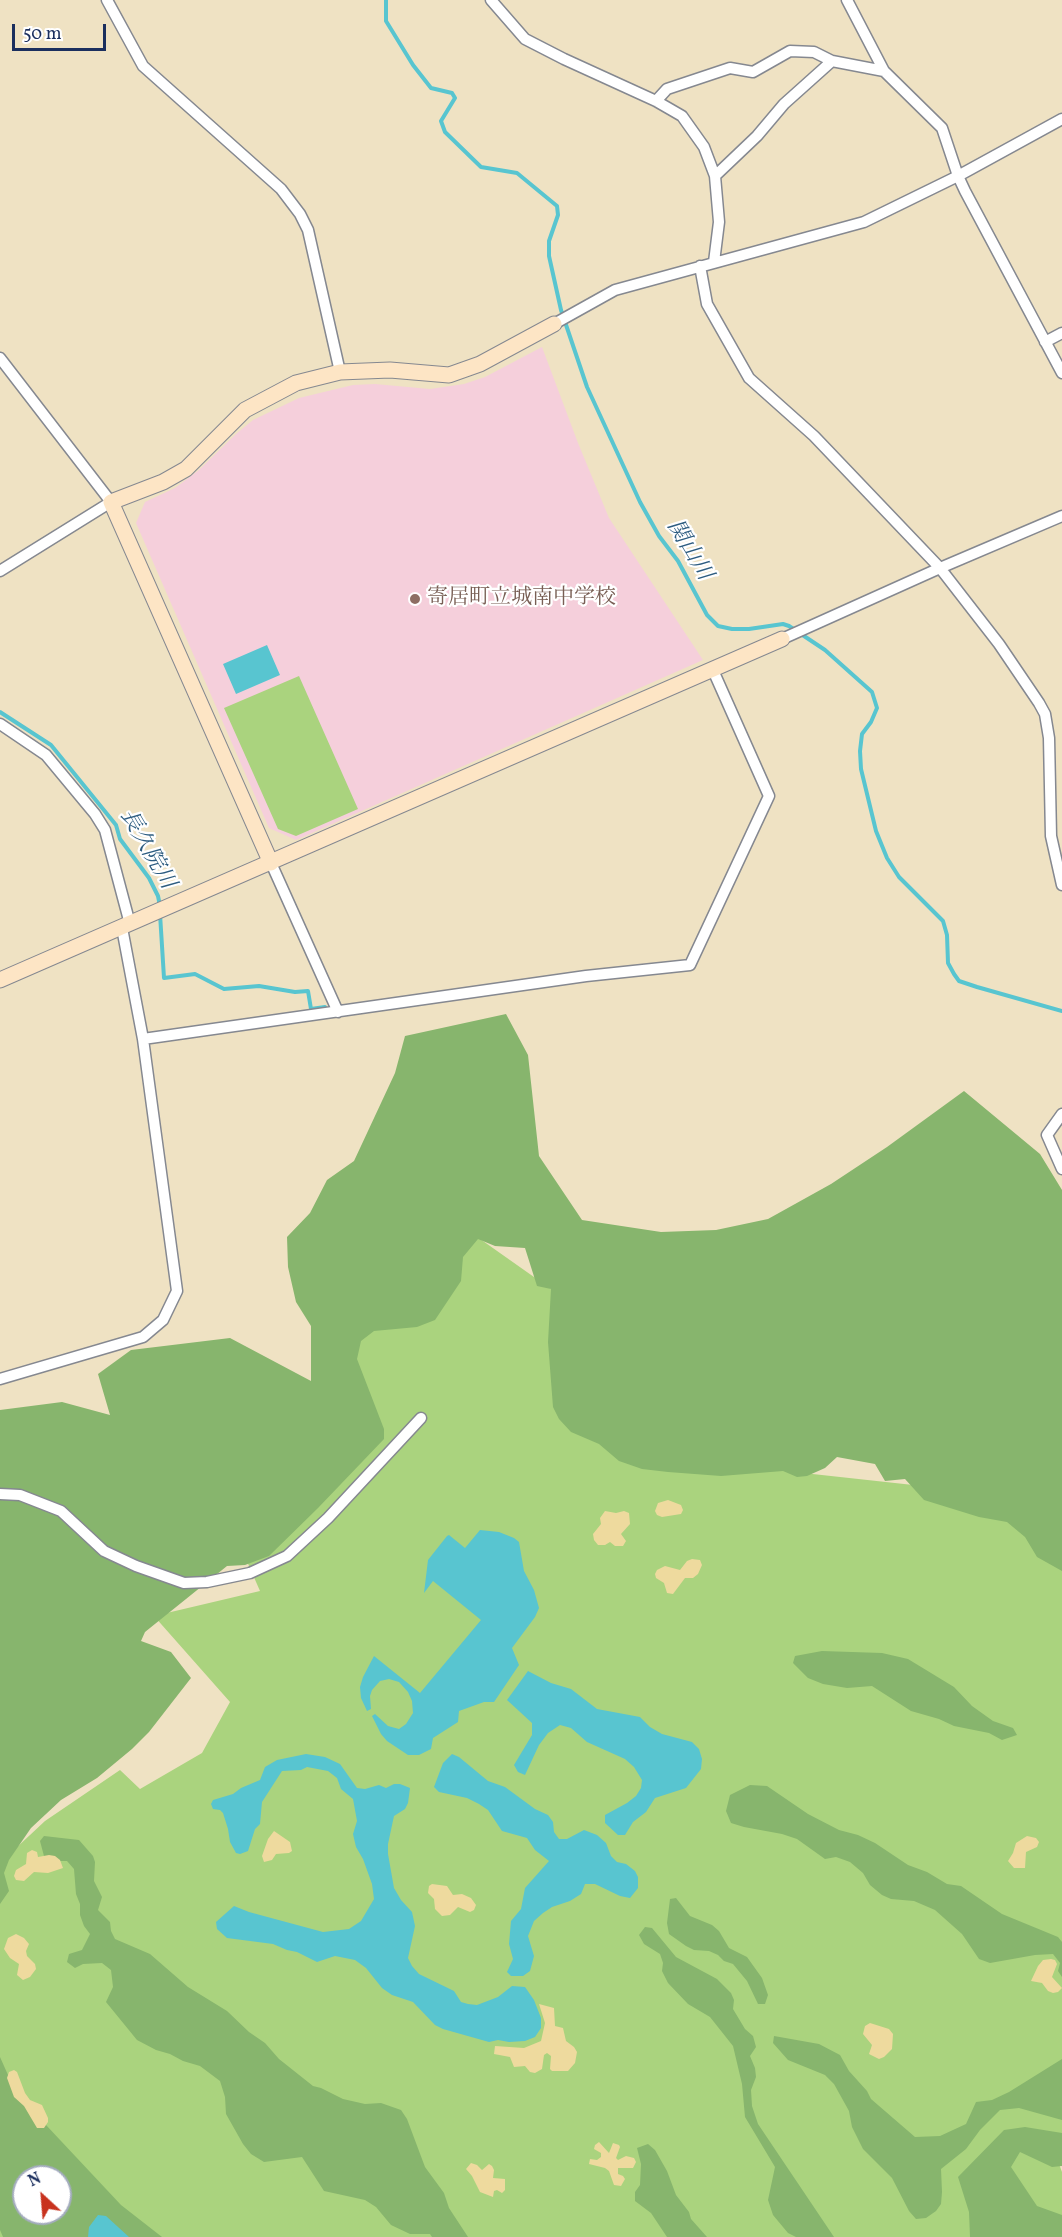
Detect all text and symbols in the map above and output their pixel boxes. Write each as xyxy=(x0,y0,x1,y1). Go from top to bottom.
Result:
scale bar xyxy=(15,12,110,50)
text: 50 m xyxy=(23,22,62,47)
water label: 関山川 xyxy=(660,516,716,586)
place label: 寄居町立城南中学校 xyxy=(427,586,616,612)
marker: 寄居町立城南中学校 xyxy=(408,592,422,606)
water label: 長久院川 xyxy=(113,805,179,895)
north arrow xyxy=(12,2165,72,2225)
text: N xyxy=(25,2168,45,2193)

